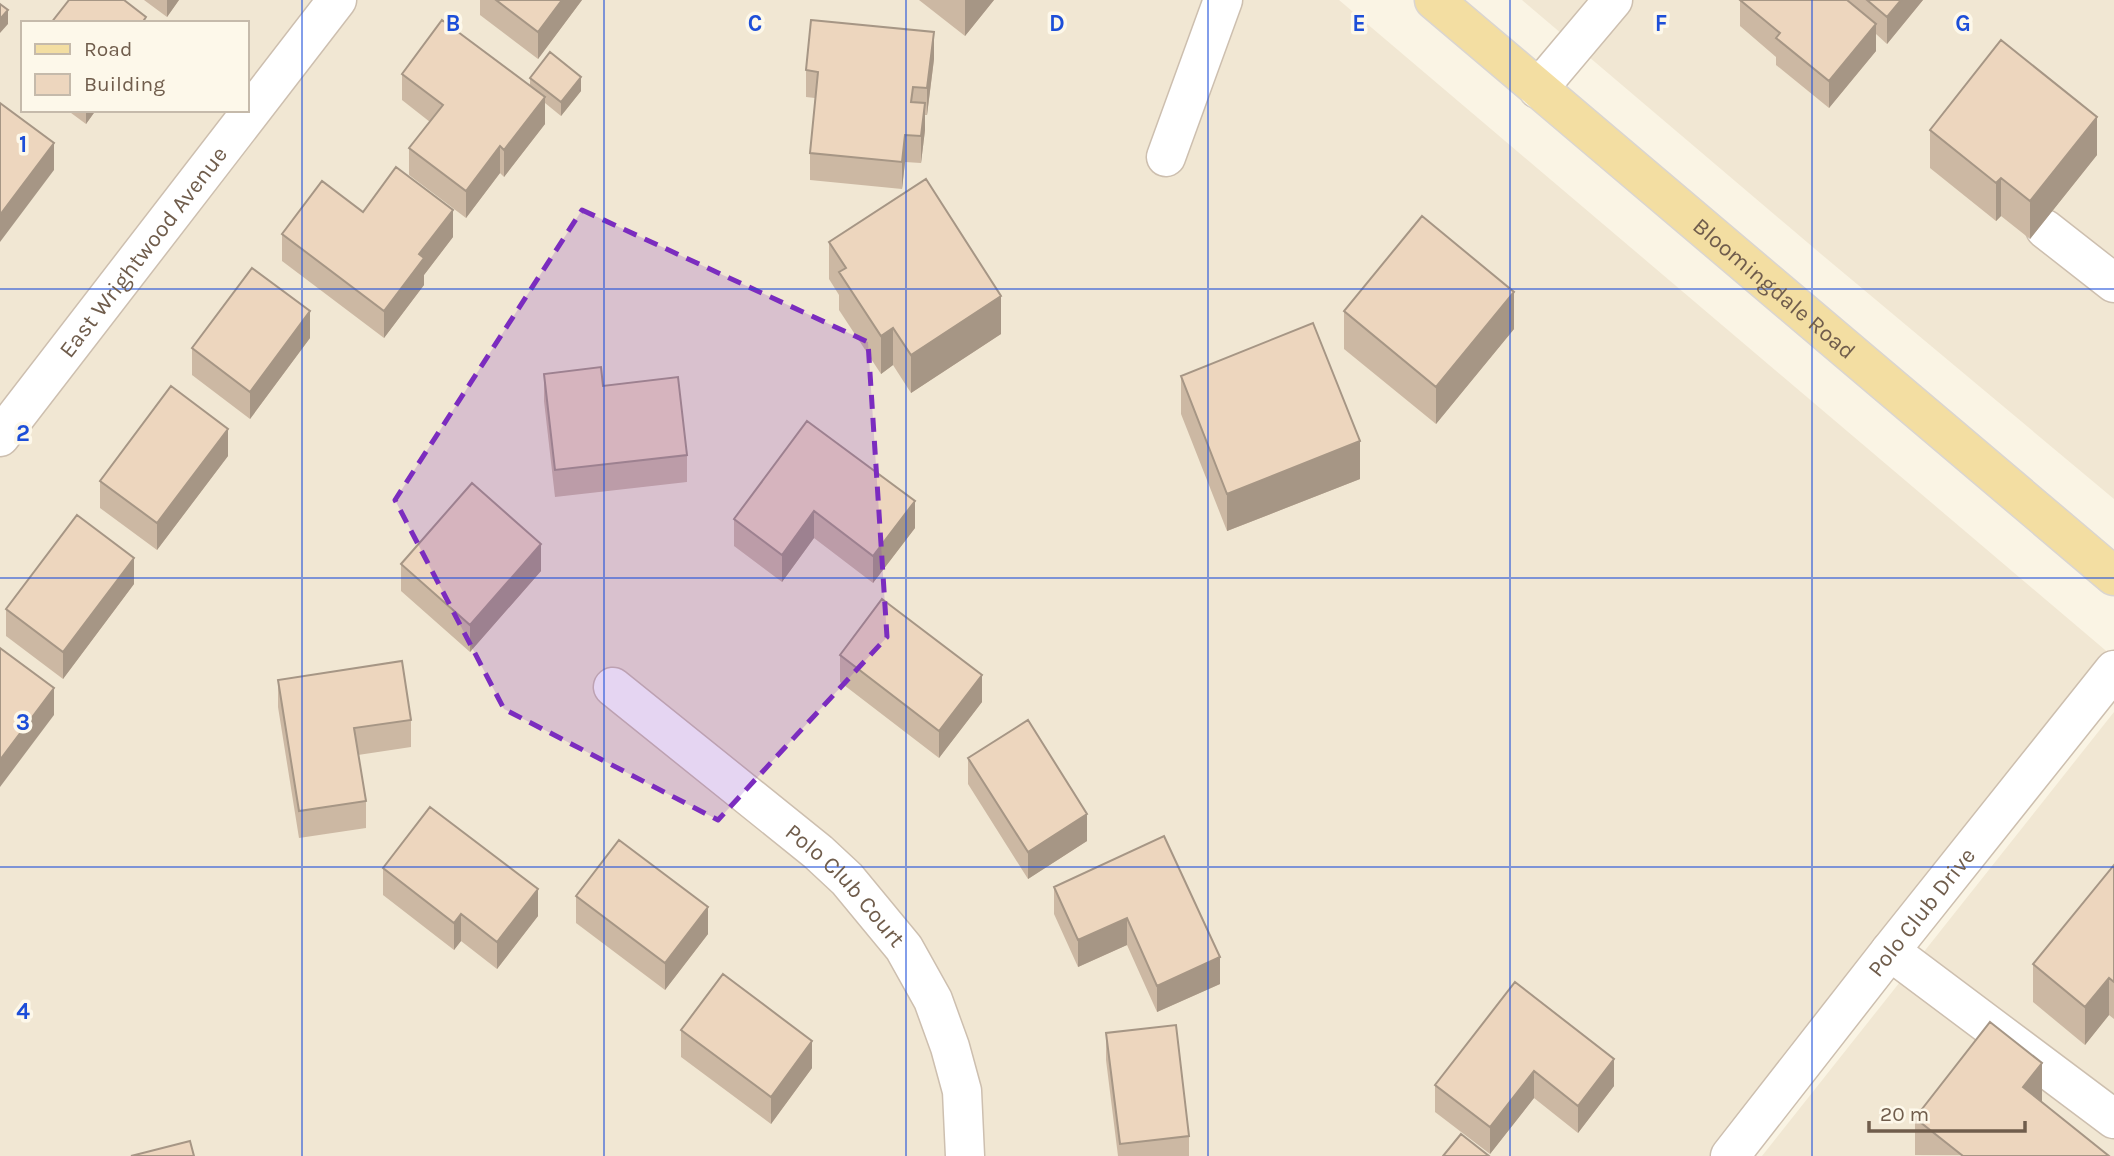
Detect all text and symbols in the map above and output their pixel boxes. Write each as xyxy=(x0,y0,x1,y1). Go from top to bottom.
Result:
text: B xyxy=(446,10,460,37)
text: C xyxy=(748,10,762,37)
text: D xyxy=(1049,10,1065,37)
text: E xyxy=(1352,10,1366,37)
text: F xyxy=(1655,10,1667,37)
text: G xyxy=(1955,10,1971,37)
legend xyxy=(21,21,248,112)
text: Road xyxy=(84,37,132,61)
text: Building xyxy=(84,72,165,96)
text: 1 xyxy=(19,131,27,158)
street label: East Wrightwood Avenue xyxy=(53,141,233,363)
street label: Bloomingdale Road xyxy=(1688,212,1861,365)
text: 2 xyxy=(16,420,30,447)
text: 3 xyxy=(16,709,30,736)
street label: Polo Club Court xyxy=(780,818,911,952)
street label: Polo Club Drive xyxy=(1862,842,1981,982)
text: 4 xyxy=(16,998,30,1025)
scale bar xyxy=(1869,1090,2025,1134)
text: 20 m xyxy=(1880,1102,1929,1126)

